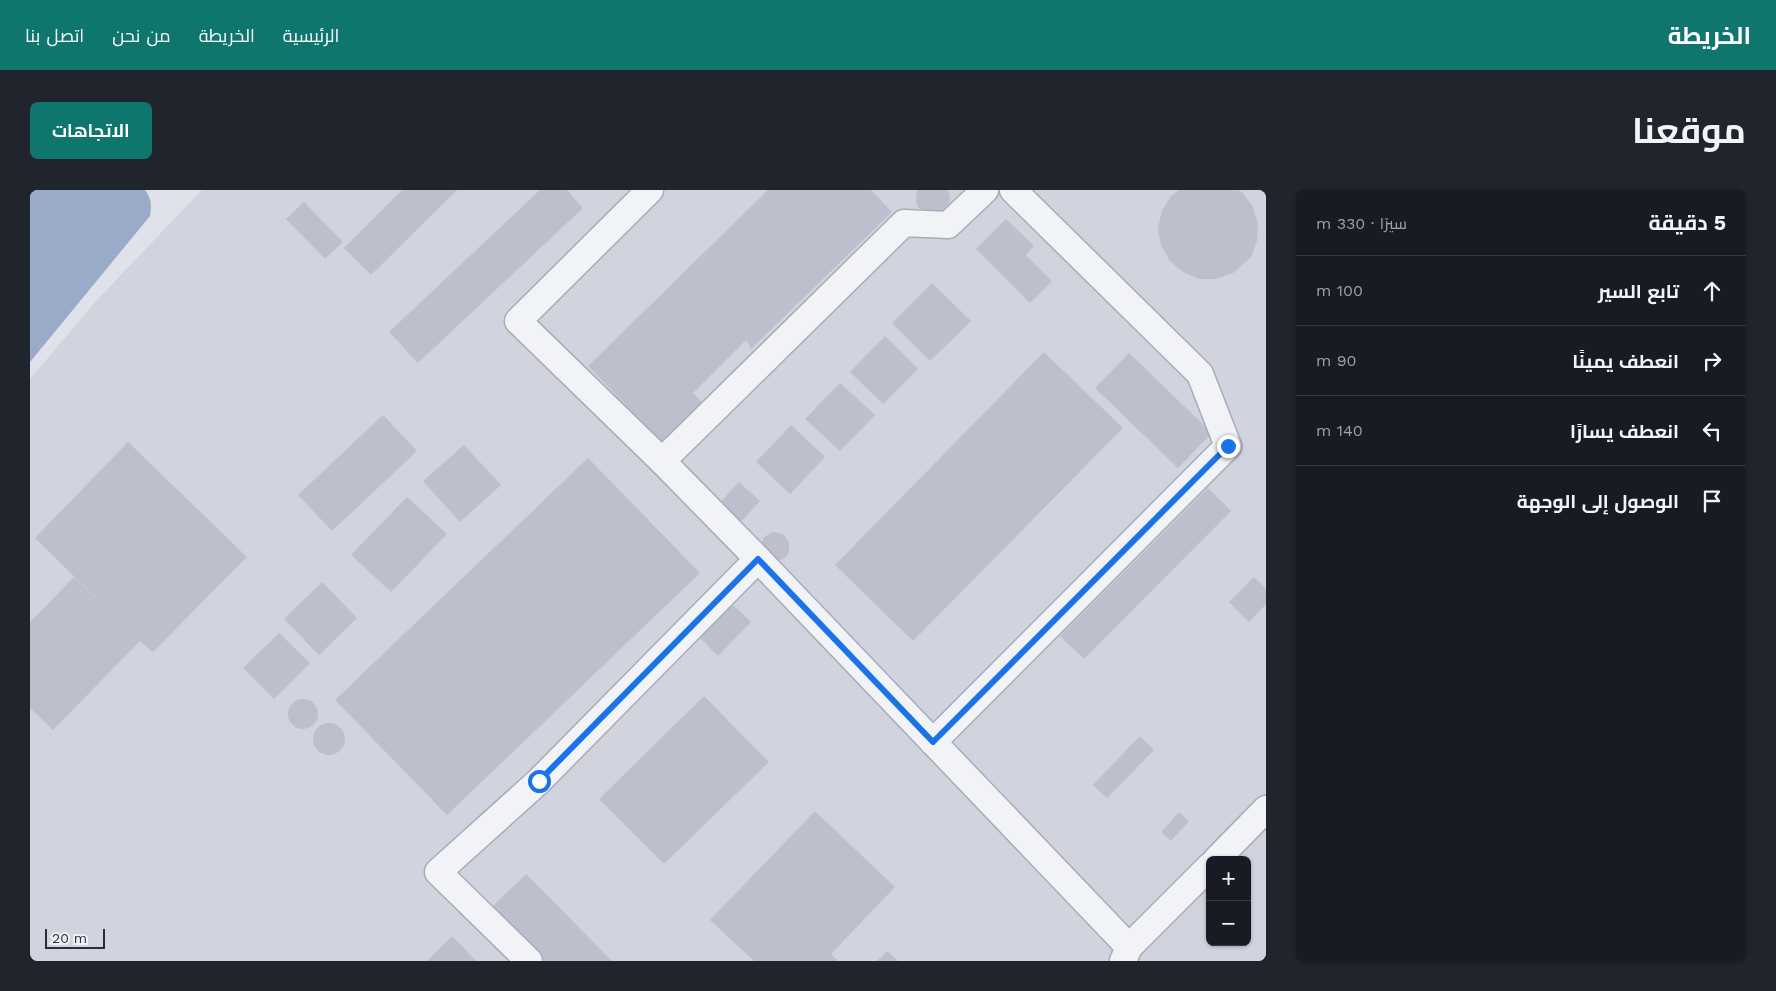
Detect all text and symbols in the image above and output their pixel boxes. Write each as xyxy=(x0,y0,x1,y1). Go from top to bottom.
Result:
text: الخريطة xyxy=(1668,22,1751,50)
text: اتصل بنا xyxy=(25,25,84,46)
text: من نحن xyxy=(112,25,171,46)
text: الخريطة xyxy=(199,25,255,46)
text: الرئيسية xyxy=(283,25,339,46)
button: الاتجاهات xyxy=(30,102,152,159)
text: موقعنا xyxy=(1632,110,1746,152)
text: 5 دقيقة xyxy=(1648,210,1726,235)
text: سيرًا · 330 m xyxy=(1316,214,1407,233)
icon: ahead xyxy=(1698,277,1726,305)
text: تابع السير xyxy=(1598,280,1679,303)
text: 100 m xyxy=(1316,281,1363,300)
icon: right xyxy=(1698,347,1726,375)
text: انعطف يمينًا xyxy=(1572,350,1679,373)
text: 90 m xyxy=(1316,351,1357,370)
icon: left xyxy=(1698,417,1726,445)
text: انعطف يسارًا xyxy=(1570,420,1679,443)
text: 140 m xyxy=(1316,421,1363,440)
route end xyxy=(1217,435,1240,458)
icon: arrive xyxy=(1698,487,1726,515)
text: الوصول إلى الوجهة xyxy=(1517,490,1679,513)
route start xyxy=(528,770,551,793)
map controls xyxy=(1206,856,1251,946)
button: + xyxy=(1206,856,1251,901)
button: − xyxy=(1206,901,1251,946)
scale bar xyxy=(45,926,105,949)
text: 20 m xyxy=(52,930,87,946)

